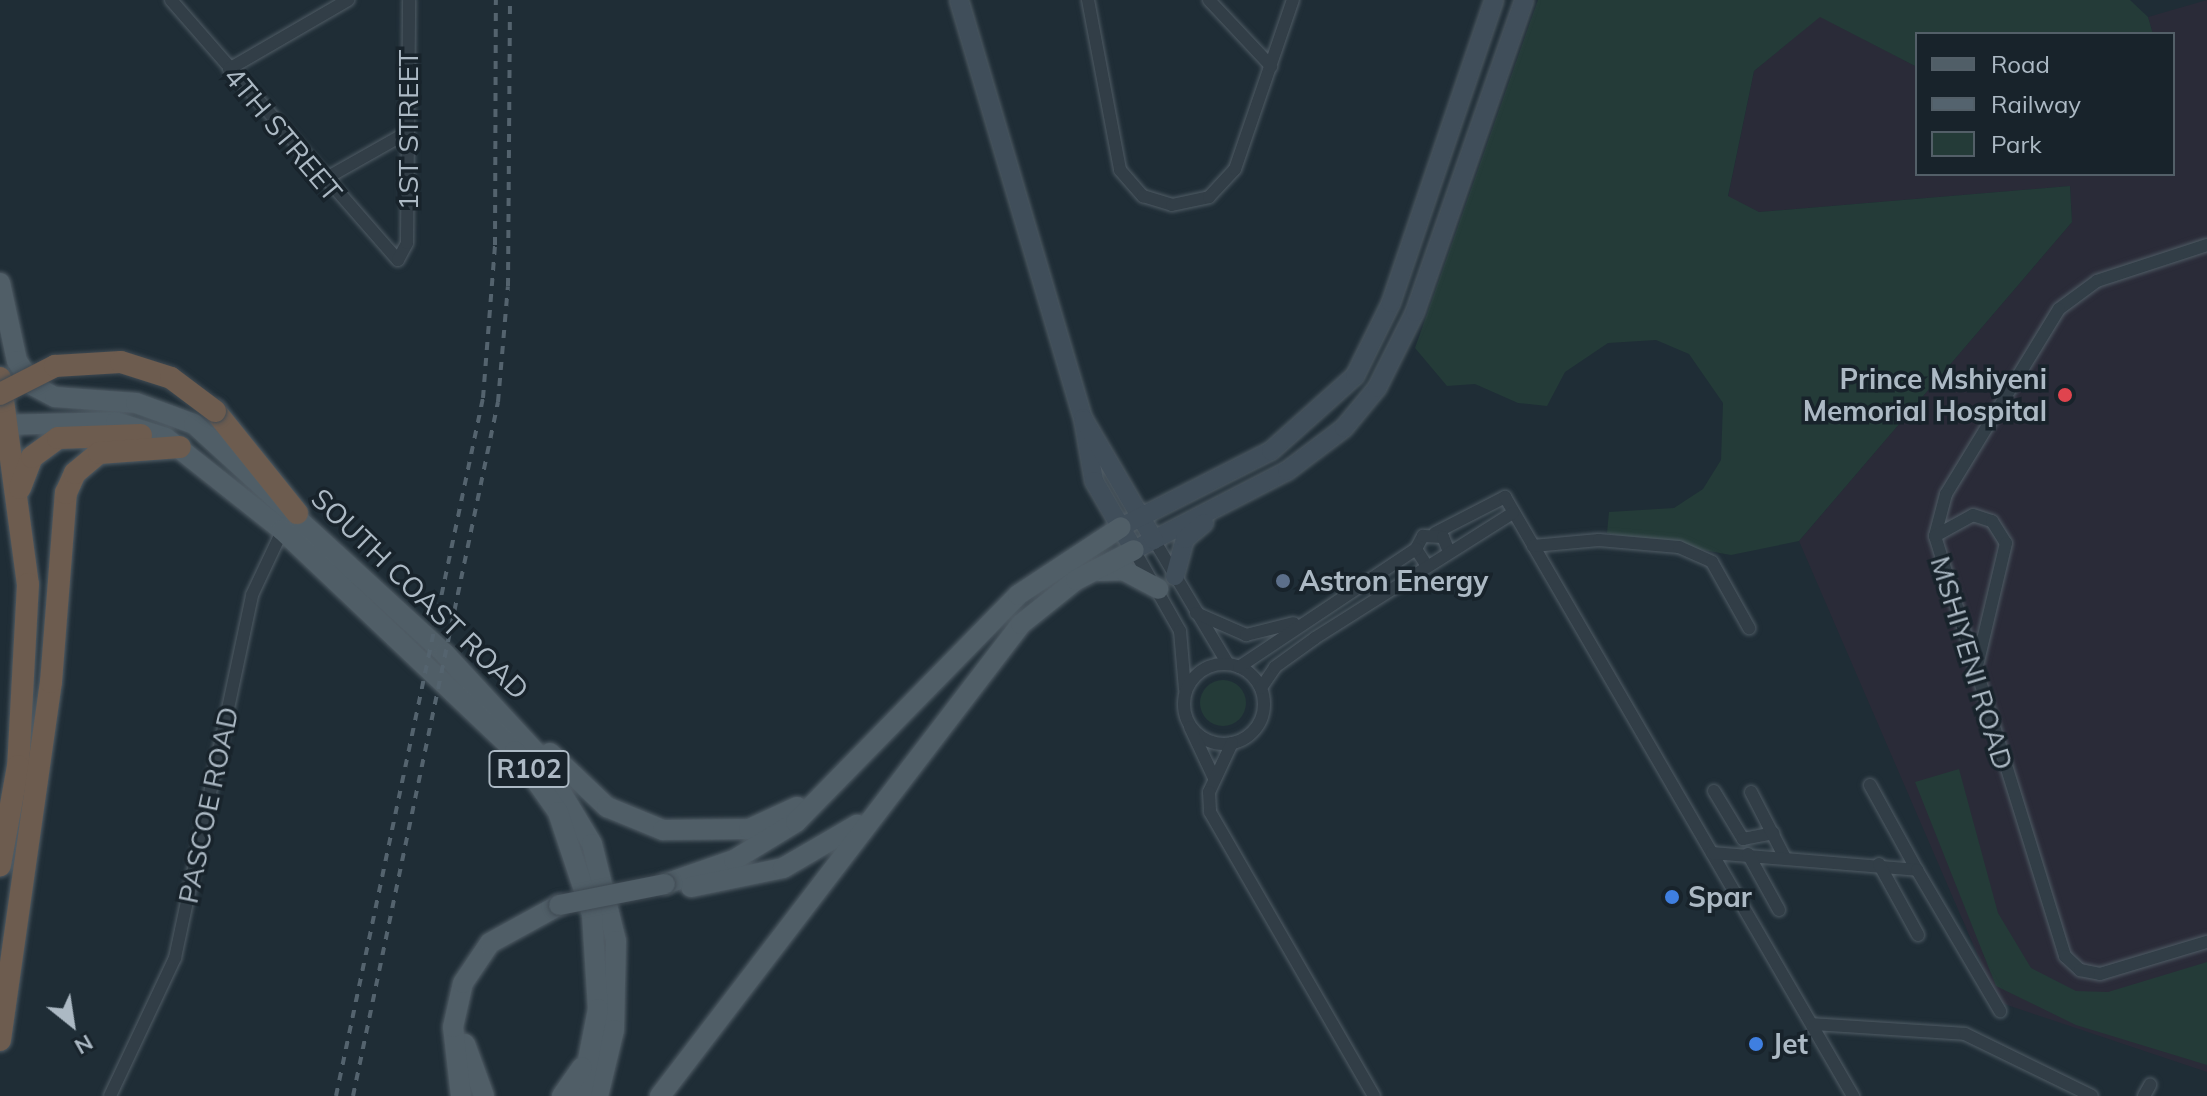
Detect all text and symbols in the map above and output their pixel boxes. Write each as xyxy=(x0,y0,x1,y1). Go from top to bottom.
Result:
legend xyxy=(1915,32,2175,176)
text: Road xyxy=(1991,49,2050,79)
street label: 1ST STREET xyxy=(391,50,425,210)
street label: 4TH STREET xyxy=(217,60,349,208)
text: Railway xyxy=(1991,89,2081,119)
text: Park xyxy=(1991,129,2042,159)
place label: Prince Mshiyeni Memorial Hospital xyxy=(1803,362,2047,428)
marker: Prince Mshiyeni Memorial Hospital xyxy=(2054,384,2076,406)
street label: SOUTH COAST ROAD xyxy=(305,482,535,706)
street label: MSHIYENI ROAD xyxy=(1924,552,2020,774)
place label: Astron Energy xyxy=(1299,564,1488,598)
marker: Astron Energy xyxy=(1274,572,1292,590)
street label: PASCOE ROAD xyxy=(171,704,245,906)
road number: R102 xyxy=(487,747,571,791)
place label: Spar xyxy=(1688,880,1752,914)
marker: Spar xyxy=(1663,888,1681,906)
north arrow xyxy=(32,984,112,1064)
place label: Jet xyxy=(1772,1027,1808,1061)
text: N xyxy=(70,1029,98,1061)
marker: Jet xyxy=(1747,1035,1765,1053)

